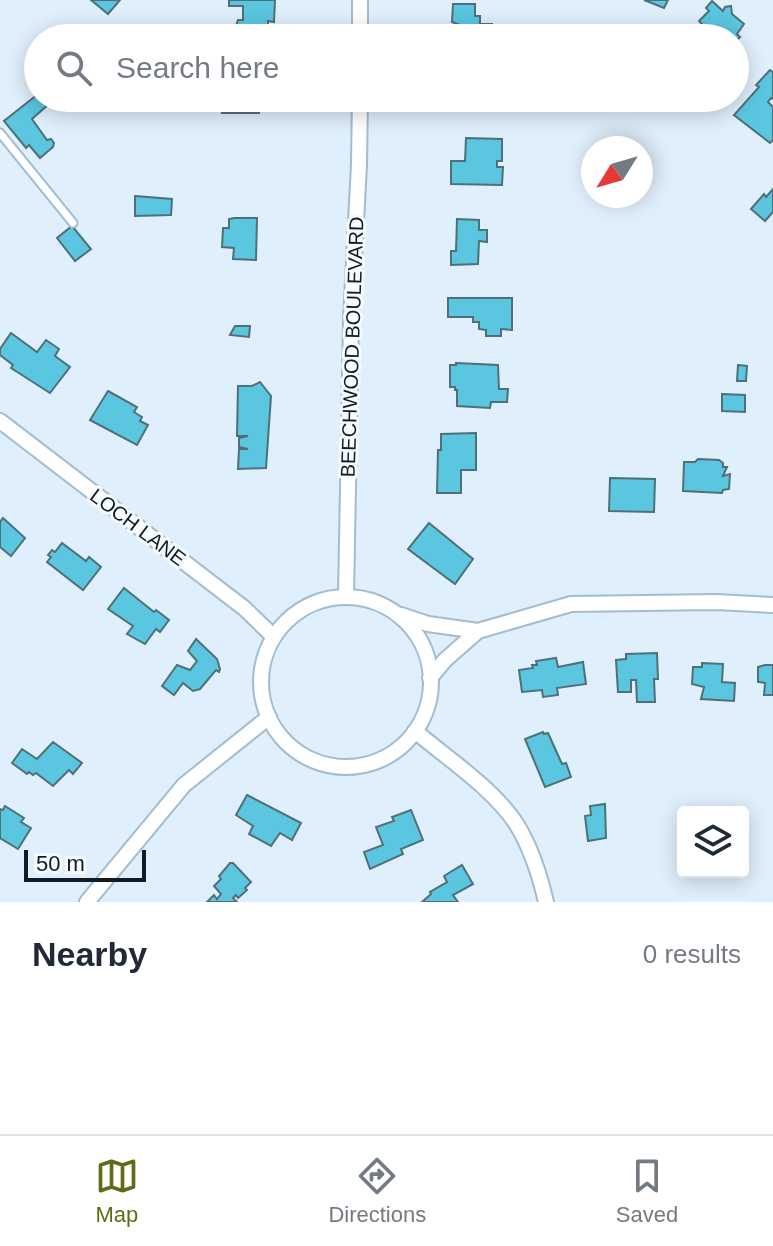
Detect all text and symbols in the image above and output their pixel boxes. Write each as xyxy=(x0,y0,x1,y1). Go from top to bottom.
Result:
search box xyxy=(24,24,749,112)
icon: search xyxy=(52,46,96,90)
text: Search here xyxy=(116,51,279,84)
north arrow xyxy=(581,136,653,208)
street label: BEECHWOOD BOULEVARD xyxy=(336,216,368,478)
street label: LOCH LANE xyxy=(86,484,190,570)
map controls xyxy=(677,806,749,878)
button: layers xyxy=(677,806,749,878)
scale bar xyxy=(24,846,146,882)
text: 50 m xyxy=(36,851,85,876)
text: Nearby xyxy=(32,935,147,973)
text: 0 results xyxy=(643,939,741,969)
tab: Map xyxy=(95,1154,139,1228)
tab: Directions xyxy=(328,1154,426,1228)
tab: Saved xyxy=(616,1154,678,1228)

